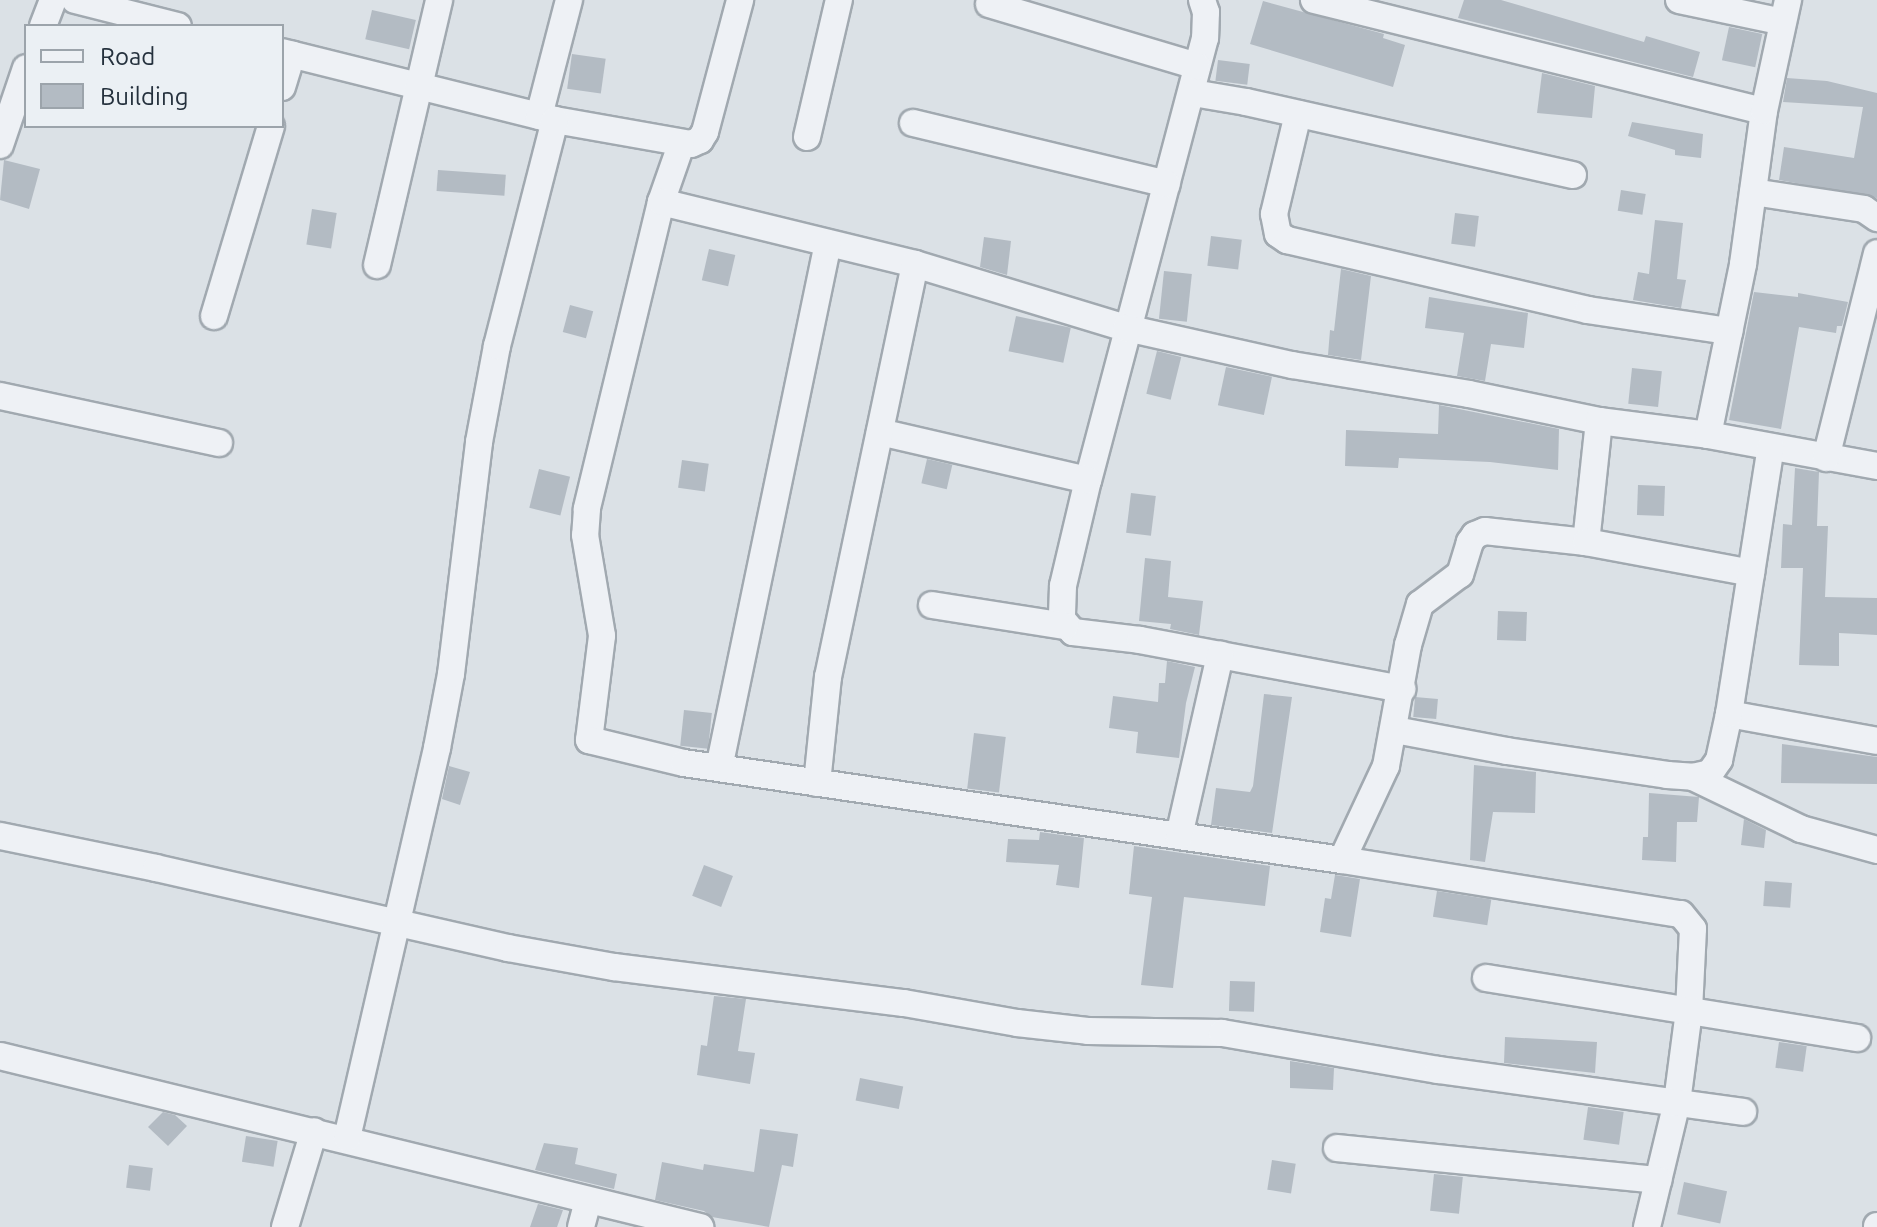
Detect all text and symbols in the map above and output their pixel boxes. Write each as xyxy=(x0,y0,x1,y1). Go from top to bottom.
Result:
legend xyxy=(24,24,284,128)
text: Road xyxy=(100,43,155,70)
text: Building xyxy=(100,83,188,110)

